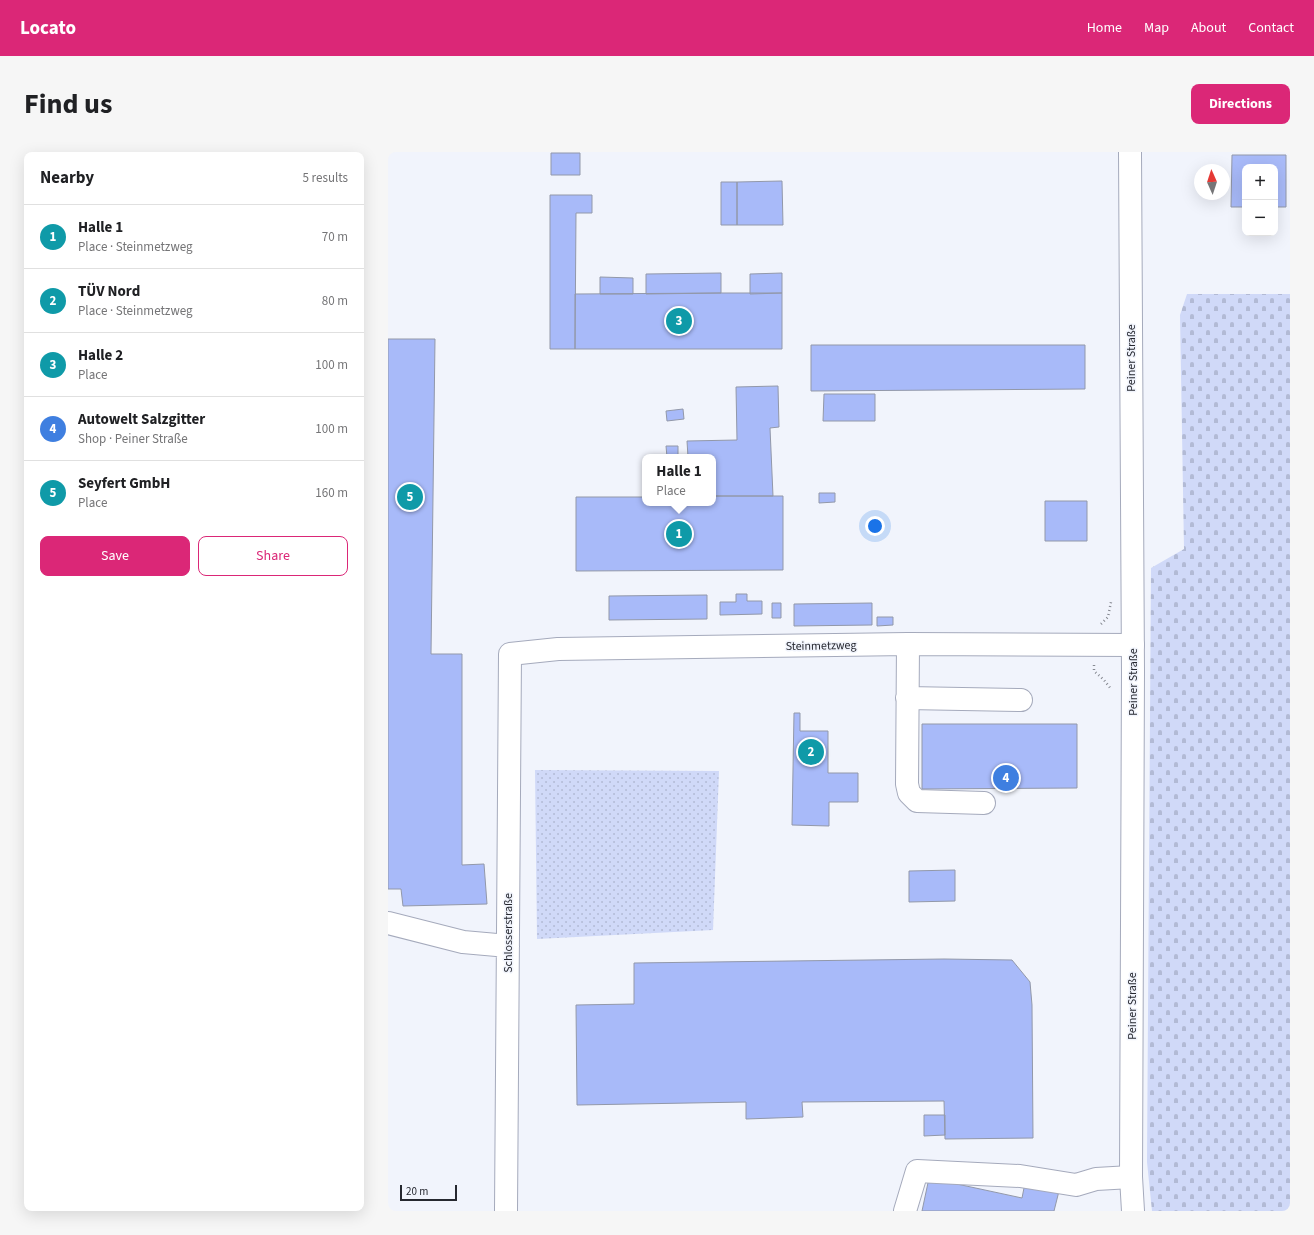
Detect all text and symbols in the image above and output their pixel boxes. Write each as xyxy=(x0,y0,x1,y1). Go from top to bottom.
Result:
text: Locato xyxy=(20,15,76,42)
text: Home xyxy=(1087,18,1122,38)
text: Map xyxy=(1144,18,1169,38)
text: About xyxy=(1191,18,1226,38)
text: Contact xyxy=(1248,18,1294,38)
text: Find us xyxy=(24,84,112,124)
button: Directions xyxy=(1191,84,1290,124)
north arrow xyxy=(1194,164,1230,200)
map controls xyxy=(1242,164,1278,236)
button: + xyxy=(1242,164,1278,200)
text: Nearby xyxy=(40,166,94,190)
text: 5 results xyxy=(303,169,348,187)
button: − xyxy=(1242,200,1278,236)
text: Halle 1 xyxy=(78,217,123,238)
text: 1 xyxy=(50,228,56,246)
text: 70 m xyxy=(322,228,348,246)
text: Place · Steinmetzweg xyxy=(78,238,193,256)
text: TÜV Nord xyxy=(78,281,140,302)
text: 2 xyxy=(50,292,56,310)
text: 80 m xyxy=(322,292,348,310)
text: Place · Steinmetzweg xyxy=(78,302,193,320)
pin: 3 xyxy=(666,306,692,336)
street label: Peiner Straße xyxy=(1123,324,1140,392)
text: Halle 2 xyxy=(78,345,123,366)
text: 3 xyxy=(50,356,56,374)
text: 100 m xyxy=(315,356,348,374)
text: Place xyxy=(78,366,107,384)
text: Autowelt Salzgitter xyxy=(78,409,205,430)
text: 4 xyxy=(50,420,56,438)
text: 100 m xyxy=(315,420,348,438)
text: Shop · Peiner Straße xyxy=(78,430,188,448)
popup xyxy=(642,454,716,506)
text: Halle 1 xyxy=(656,461,702,482)
text: Seyfert GmbH xyxy=(78,473,170,494)
pin: 5 xyxy=(397,482,423,512)
text: Place xyxy=(656,482,686,500)
text: 5 xyxy=(50,484,56,502)
text: 160 m xyxy=(315,484,348,502)
text: Place xyxy=(78,494,107,512)
your location xyxy=(865,516,885,536)
pin: 1 xyxy=(666,519,692,549)
button: Save xyxy=(40,536,190,576)
button: Share xyxy=(198,536,348,576)
street label: Steinmetzweg xyxy=(785,637,857,655)
street label: Peiner Straße xyxy=(1125,648,1142,716)
pin: 2 xyxy=(798,737,824,767)
pin: 4 xyxy=(993,763,1019,793)
street label: Schlosserstraße xyxy=(500,893,517,973)
street label: Peiner Straße xyxy=(1124,972,1141,1040)
scale bar xyxy=(400,1183,457,1202)
text: 20 m xyxy=(406,1184,428,1199)

